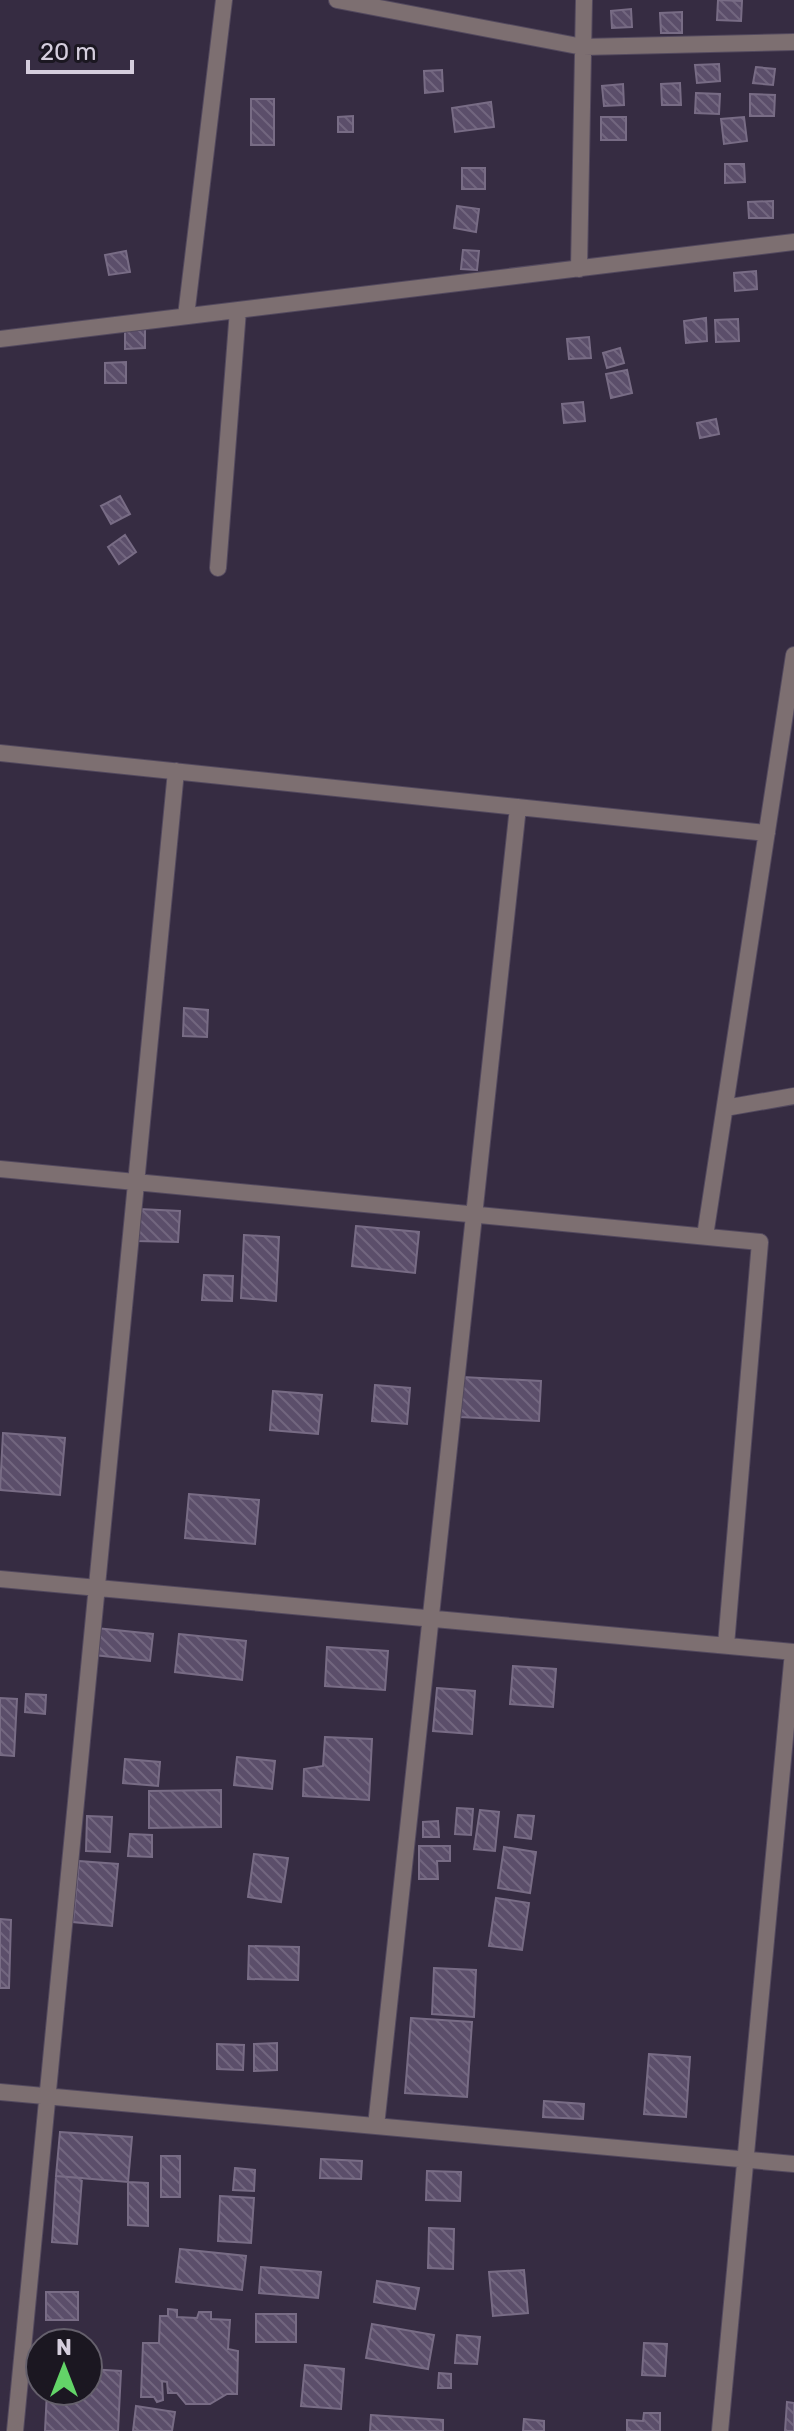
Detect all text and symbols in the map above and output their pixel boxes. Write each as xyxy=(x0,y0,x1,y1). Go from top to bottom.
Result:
scale bar xyxy=(28,24,132,74)
text: 20 m xyxy=(40,38,97,66)
north arrow xyxy=(24,2327,104,2407)
text: N xyxy=(56,2334,72,2361)

